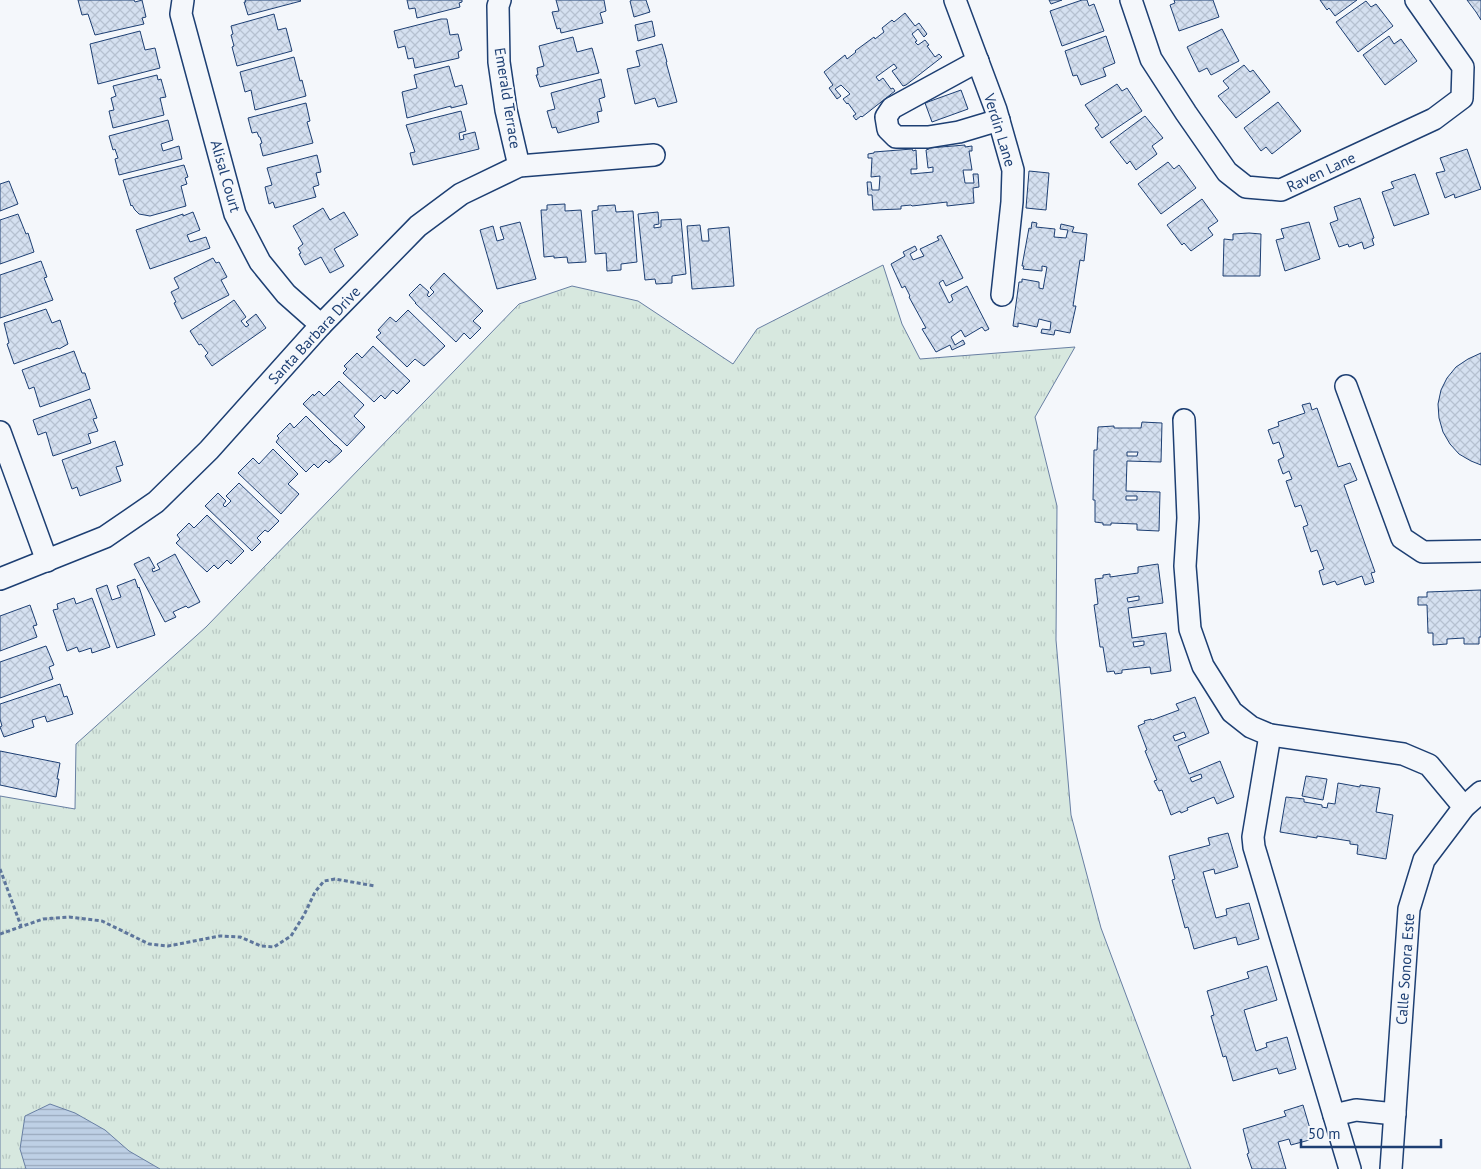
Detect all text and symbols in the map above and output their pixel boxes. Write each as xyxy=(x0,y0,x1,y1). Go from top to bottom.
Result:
street label: Emerald Terrace xyxy=(491,46,525,150)
street label: Verdin Lane xyxy=(980,90,1020,169)
street label: Alisal Court xyxy=(207,138,245,214)
street label: Raven Lane xyxy=(1284,148,1358,196)
street label: Santa Barbara Drive xyxy=(264,282,364,388)
street label: Calle Sonora Este xyxy=(1392,913,1418,1025)
scale bar xyxy=(1301,1116,1441,1148)
text: 50 m xyxy=(1308,1124,1341,1143)

